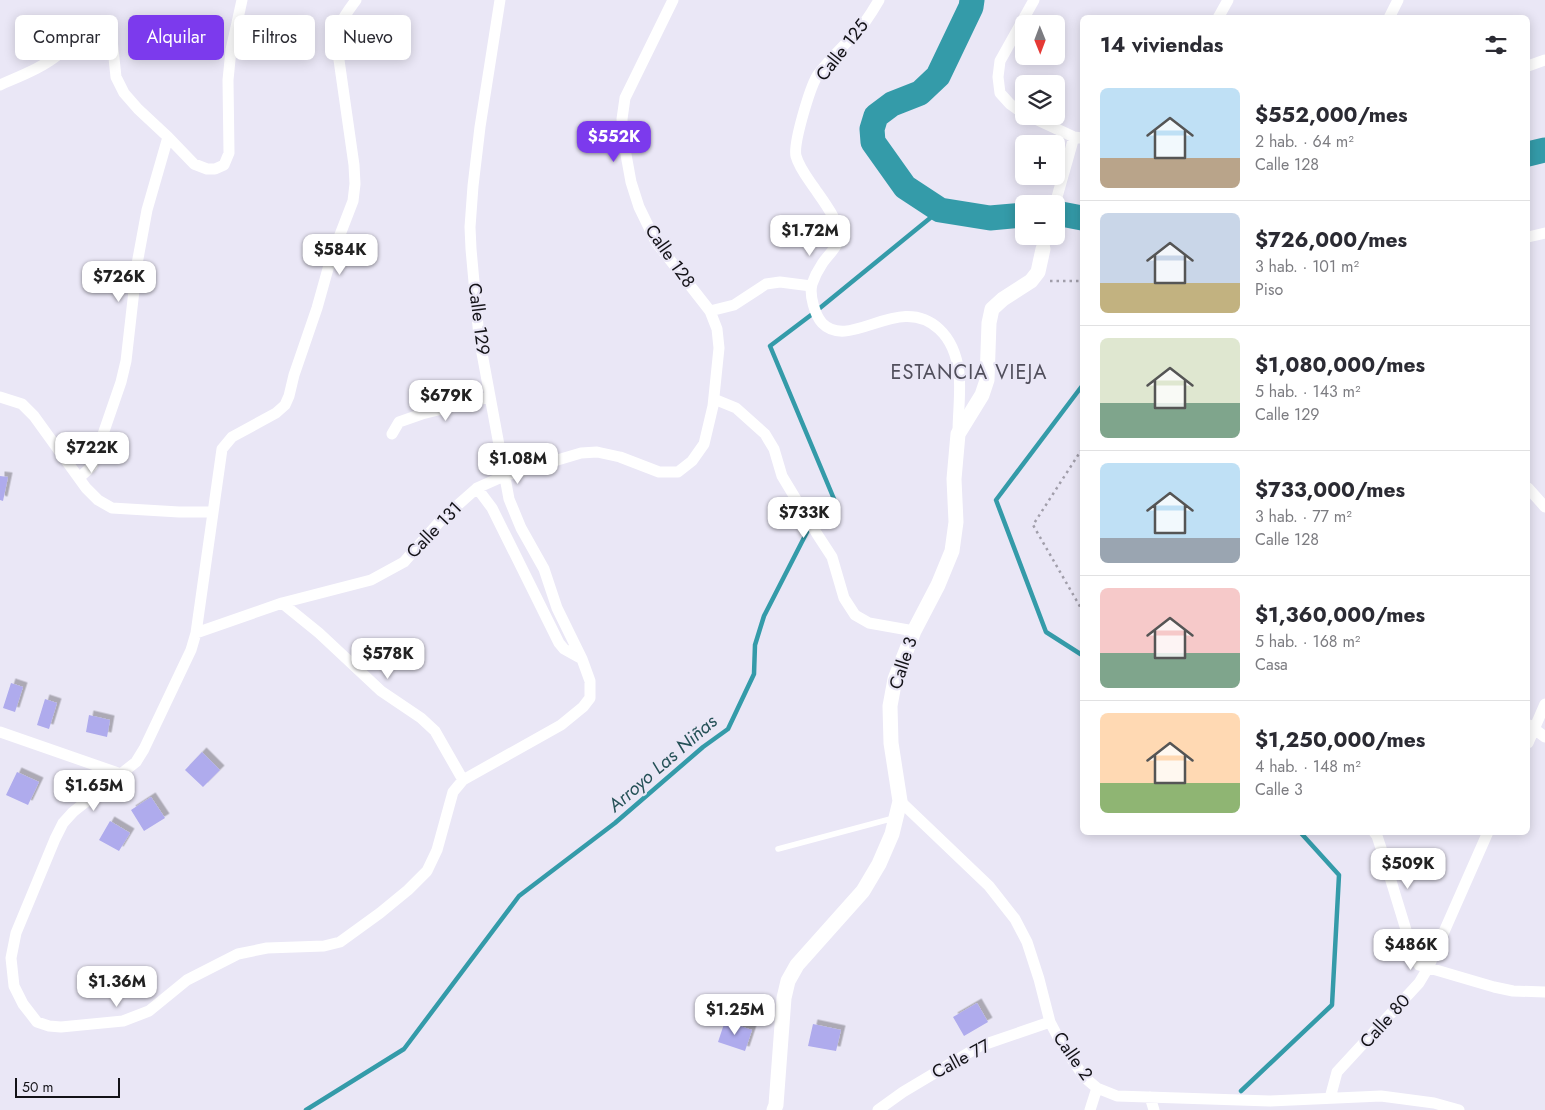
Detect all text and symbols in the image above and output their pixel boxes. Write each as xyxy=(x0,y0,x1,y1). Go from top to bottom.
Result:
street label: Calle 125 xyxy=(809,13,875,87)
chip: Comprar xyxy=(15,15,118,60)
chip: Alquilar xyxy=(128,15,224,60)
chip: Filtros xyxy=(234,15,315,60)
chip: Nuevo xyxy=(325,15,411,60)
north arrow xyxy=(1015,15,1065,65)
map controls xyxy=(1015,15,1065,245)
text: 14 viviendas xyxy=(1100,30,1223,60)
icon: filters xyxy=(1482,31,1510,59)
button: layers xyxy=(1015,75,1065,125)
text: $552,000/mes xyxy=(1255,100,1408,130)
icon: home xyxy=(1140,108,1200,168)
pin: $552K xyxy=(579,120,649,163)
text: $552K xyxy=(588,125,640,148)
text: 2 hab. · 64 m² xyxy=(1255,130,1354,153)
button: + xyxy=(1015,135,1065,185)
text: Calle 128 xyxy=(1255,153,1319,176)
button: − xyxy=(1015,195,1065,245)
pin: $1.72M xyxy=(769,214,851,257)
street label: Calle 128 xyxy=(639,219,701,293)
text: $1.72M xyxy=(781,219,839,242)
text: $726,000/mes xyxy=(1255,225,1407,255)
icon: home xyxy=(1140,233,1200,293)
pin: $584K xyxy=(305,234,375,276)
text: $584K xyxy=(314,238,366,261)
text: 3 hab. · 101 m² xyxy=(1255,255,1359,278)
pin: $726K xyxy=(84,260,154,303)
text: $726K xyxy=(93,265,145,288)
text: Piso xyxy=(1255,278,1283,301)
street label: Calle 129 xyxy=(462,281,496,357)
text: $1,080,000/mes xyxy=(1255,350,1425,380)
district label: ESTANCIA VIEJA xyxy=(891,358,1047,387)
icon: home xyxy=(1140,358,1200,418)
pin: $679K xyxy=(411,380,481,422)
text: 5 hab. · 143 m² xyxy=(1255,380,1361,403)
text: $679K xyxy=(420,384,472,407)
text: Calle 129 xyxy=(1255,403,1320,426)
pin: $722K xyxy=(57,432,127,474)
text: $722K xyxy=(66,436,118,459)
pin: $1.08M xyxy=(477,442,559,485)
text: $1.08M xyxy=(489,447,547,470)
text: $733,000/mes xyxy=(1255,475,1405,505)
icon: home xyxy=(1140,483,1200,543)
street label: Calle 131 xyxy=(400,496,468,564)
pin: $733K xyxy=(769,496,839,539)
text: $733K xyxy=(779,501,829,524)
text: 3 hab. · 77 m² xyxy=(1255,505,1352,528)
text: Calle 128 xyxy=(1255,528,1319,551)
text: $1,360,000/mes xyxy=(1255,600,1425,630)
icon: home xyxy=(1140,608,1200,668)
text: 5 hab. · 168 m² xyxy=(1255,630,1360,653)
street label: Calle 3 xyxy=(882,633,924,693)
pin: $578K xyxy=(353,638,423,680)
text: $578K xyxy=(362,642,414,665)
text: Casa xyxy=(1255,653,1288,676)
water label: Arroyo Las Niñas xyxy=(601,708,723,819)
text: $1,250,000/mes xyxy=(1255,725,1425,755)
icon: home xyxy=(1140,733,1200,793)
text: 4 hab. · 148 m² xyxy=(1255,755,1361,778)
pin: $1.65M xyxy=(53,770,135,812)
text: $1.65M xyxy=(65,774,123,797)
text: Calle 3 xyxy=(1255,778,1303,801)
pin: $509K xyxy=(1373,848,1443,890)
text: $509K xyxy=(1382,852,1434,875)
pin: $486K xyxy=(1376,928,1446,971)
text: $486K xyxy=(1384,933,1438,956)
pin: $1.36M xyxy=(76,966,158,1008)
text: $1.36M xyxy=(88,970,146,993)
street label: Calle 80 xyxy=(1354,988,1416,1054)
pin: $1.25M xyxy=(694,994,776,1036)
text: $1.25M xyxy=(706,998,764,1021)
street label: Calle 2 xyxy=(1047,1026,1099,1086)
street label: Calle 77 xyxy=(927,1033,995,1085)
scale bar xyxy=(15,1075,120,1098)
text: 50 m xyxy=(22,1077,53,1097)

